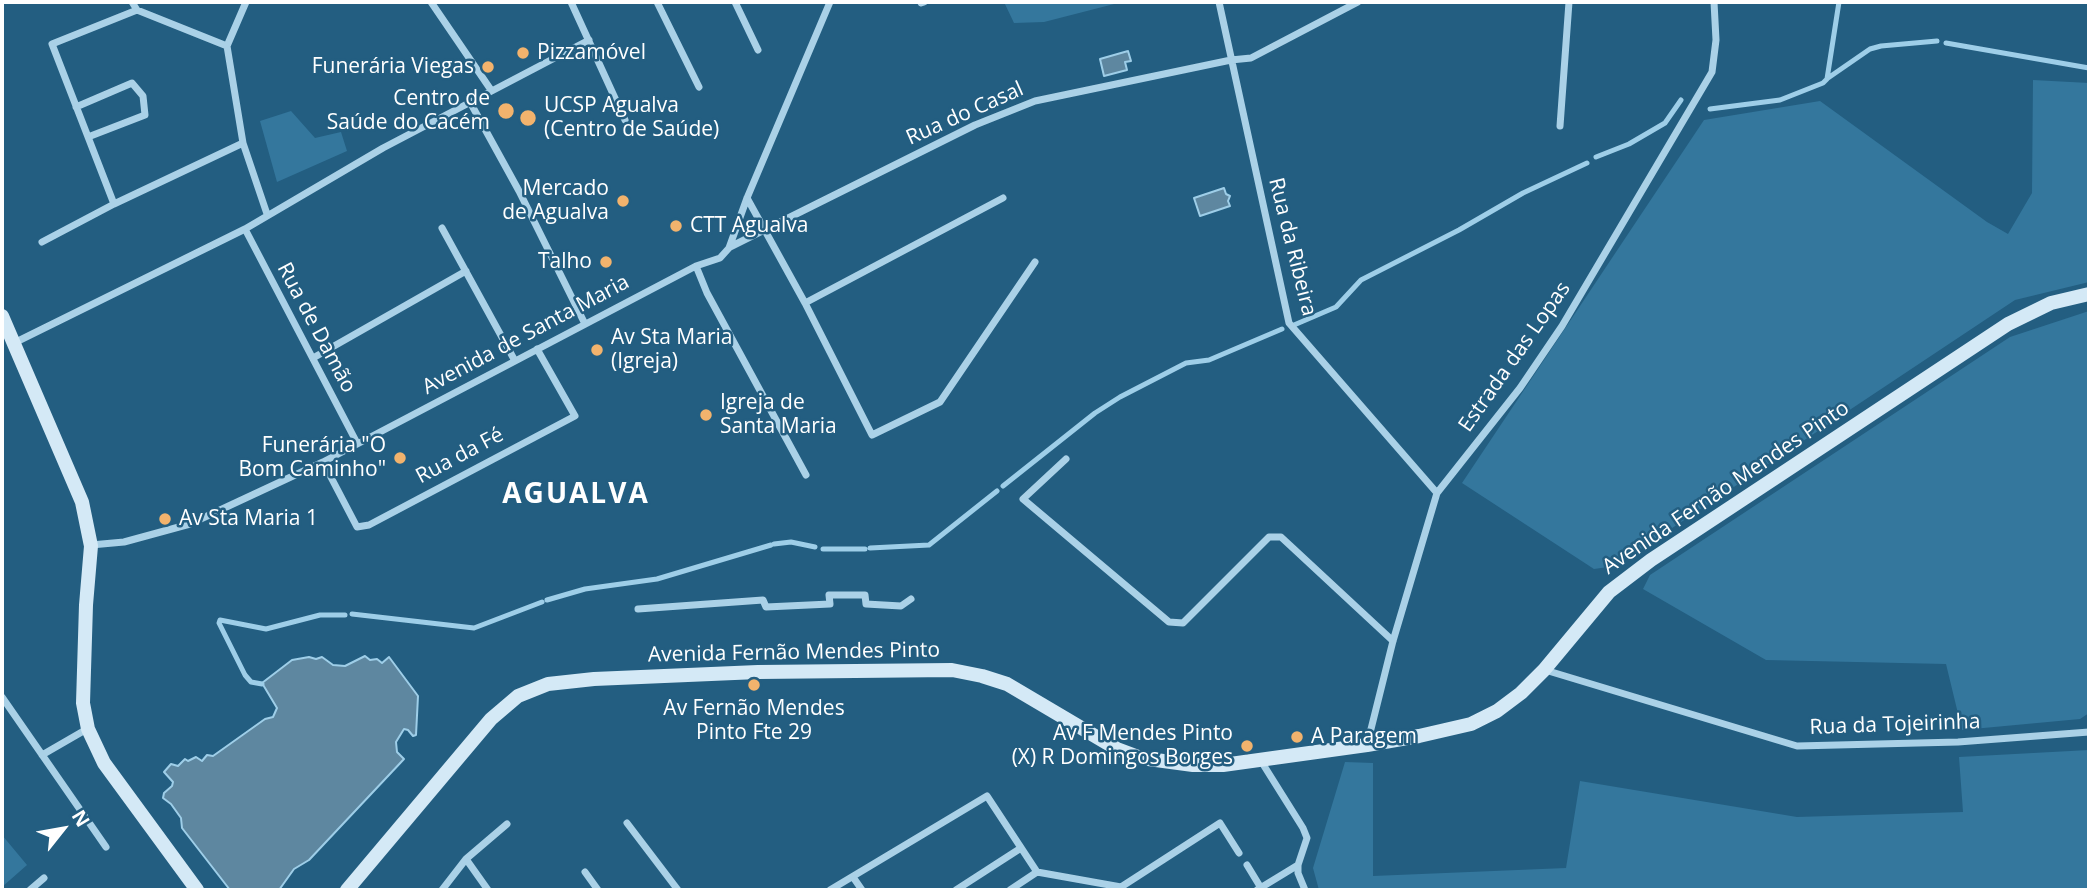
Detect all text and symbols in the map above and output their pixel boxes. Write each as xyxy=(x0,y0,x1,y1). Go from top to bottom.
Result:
place label: Pizzamóvel xyxy=(537,40,646,66)
marker: Pizzamóvel xyxy=(515,45,531,61)
place label: Funerária Viegas xyxy=(312,54,474,80)
marker: Funerária Viegas xyxy=(480,59,496,75)
street label: Rua do Casal xyxy=(902,77,1028,151)
place label: Centro de Saúde do Cacém xyxy=(327,86,490,136)
place label: UCSP Agualva (Centro de Saúde) xyxy=(544,93,719,143)
marker: Centro de Saúde do Cacém xyxy=(496,101,516,121)
marker: UCSP Agualva (Centro de Saúde) xyxy=(518,108,538,128)
street label: Rua da Ribeira xyxy=(1263,175,1321,319)
place label: Mercado de Agualva xyxy=(502,176,609,226)
marker: Mercado de Agualva xyxy=(615,193,631,209)
place label: CTT Agualva xyxy=(690,213,809,239)
marker: CTT Agualva xyxy=(668,218,684,234)
place label: Talho xyxy=(538,249,592,275)
marker: Talho xyxy=(598,254,614,270)
street label: Rua de Damão xyxy=(271,259,361,397)
street label: Avenida de Santa Maria xyxy=(418,270,634,400)
street label: Estrada das Lopas xyxy=(1454,277,1576,437)
place label: Av Sta Maria (Igreja) xyxy=(611,325,732,375)
marker: Av Sta Maria (Igreja) xyxy=(589,342,605,358)
place label: Igreja de Santa Maria xyxy=(720,390,837,440)
street label: Avenida Fernão Mendes Pinto xyxy=(1598,396,1854,580)
marker: Igreja de Santa Maria xyxy=(698,407,714,423)
street label: Rua da Fé xyxy=(412,422,508,490)
place label: Funerária "O Bom Caminho" xyxy=(239,433,386,483)
marker: Funerária "O Bom Caminho" xyxy=(392,450,408,466)
district label: AGUALVA xyxy=(503,478,649,512)
place label: Av Sta Maria 1 xyxy=(179,506,318,532)
marker: Av Sta Maria 1 xyxy=(157,511,173,527)
street label: Avenida Fernão Mendes Pinto xyxy=(648,638,940,668)
marker: Av Fernão Mendes Pinto Fte 29 xyxy=(746,677,762,693)
place label: Av Fernão Mendes Pinto Fte 29 xyxy=(663,696,845,746)
street label: Rua da Tojeirinha xyxy=(1809,709,1981,741)
place label: Av F Mendes Pinto (X) R Domingos Borges xyxy=(1012,721,1233,771)
place label: A Paragem xyxy=(1311,724,1417,750)
marker: A Paragem xyxy=(1289,729,1305,745)
marker: Av F Mendes Pinto (X) R Domingos Borges xyxy=(1239,738,1255,754)
north arrow xyxy=(28,794,98,864)
text: N xyxy=(66,805,96,831)

